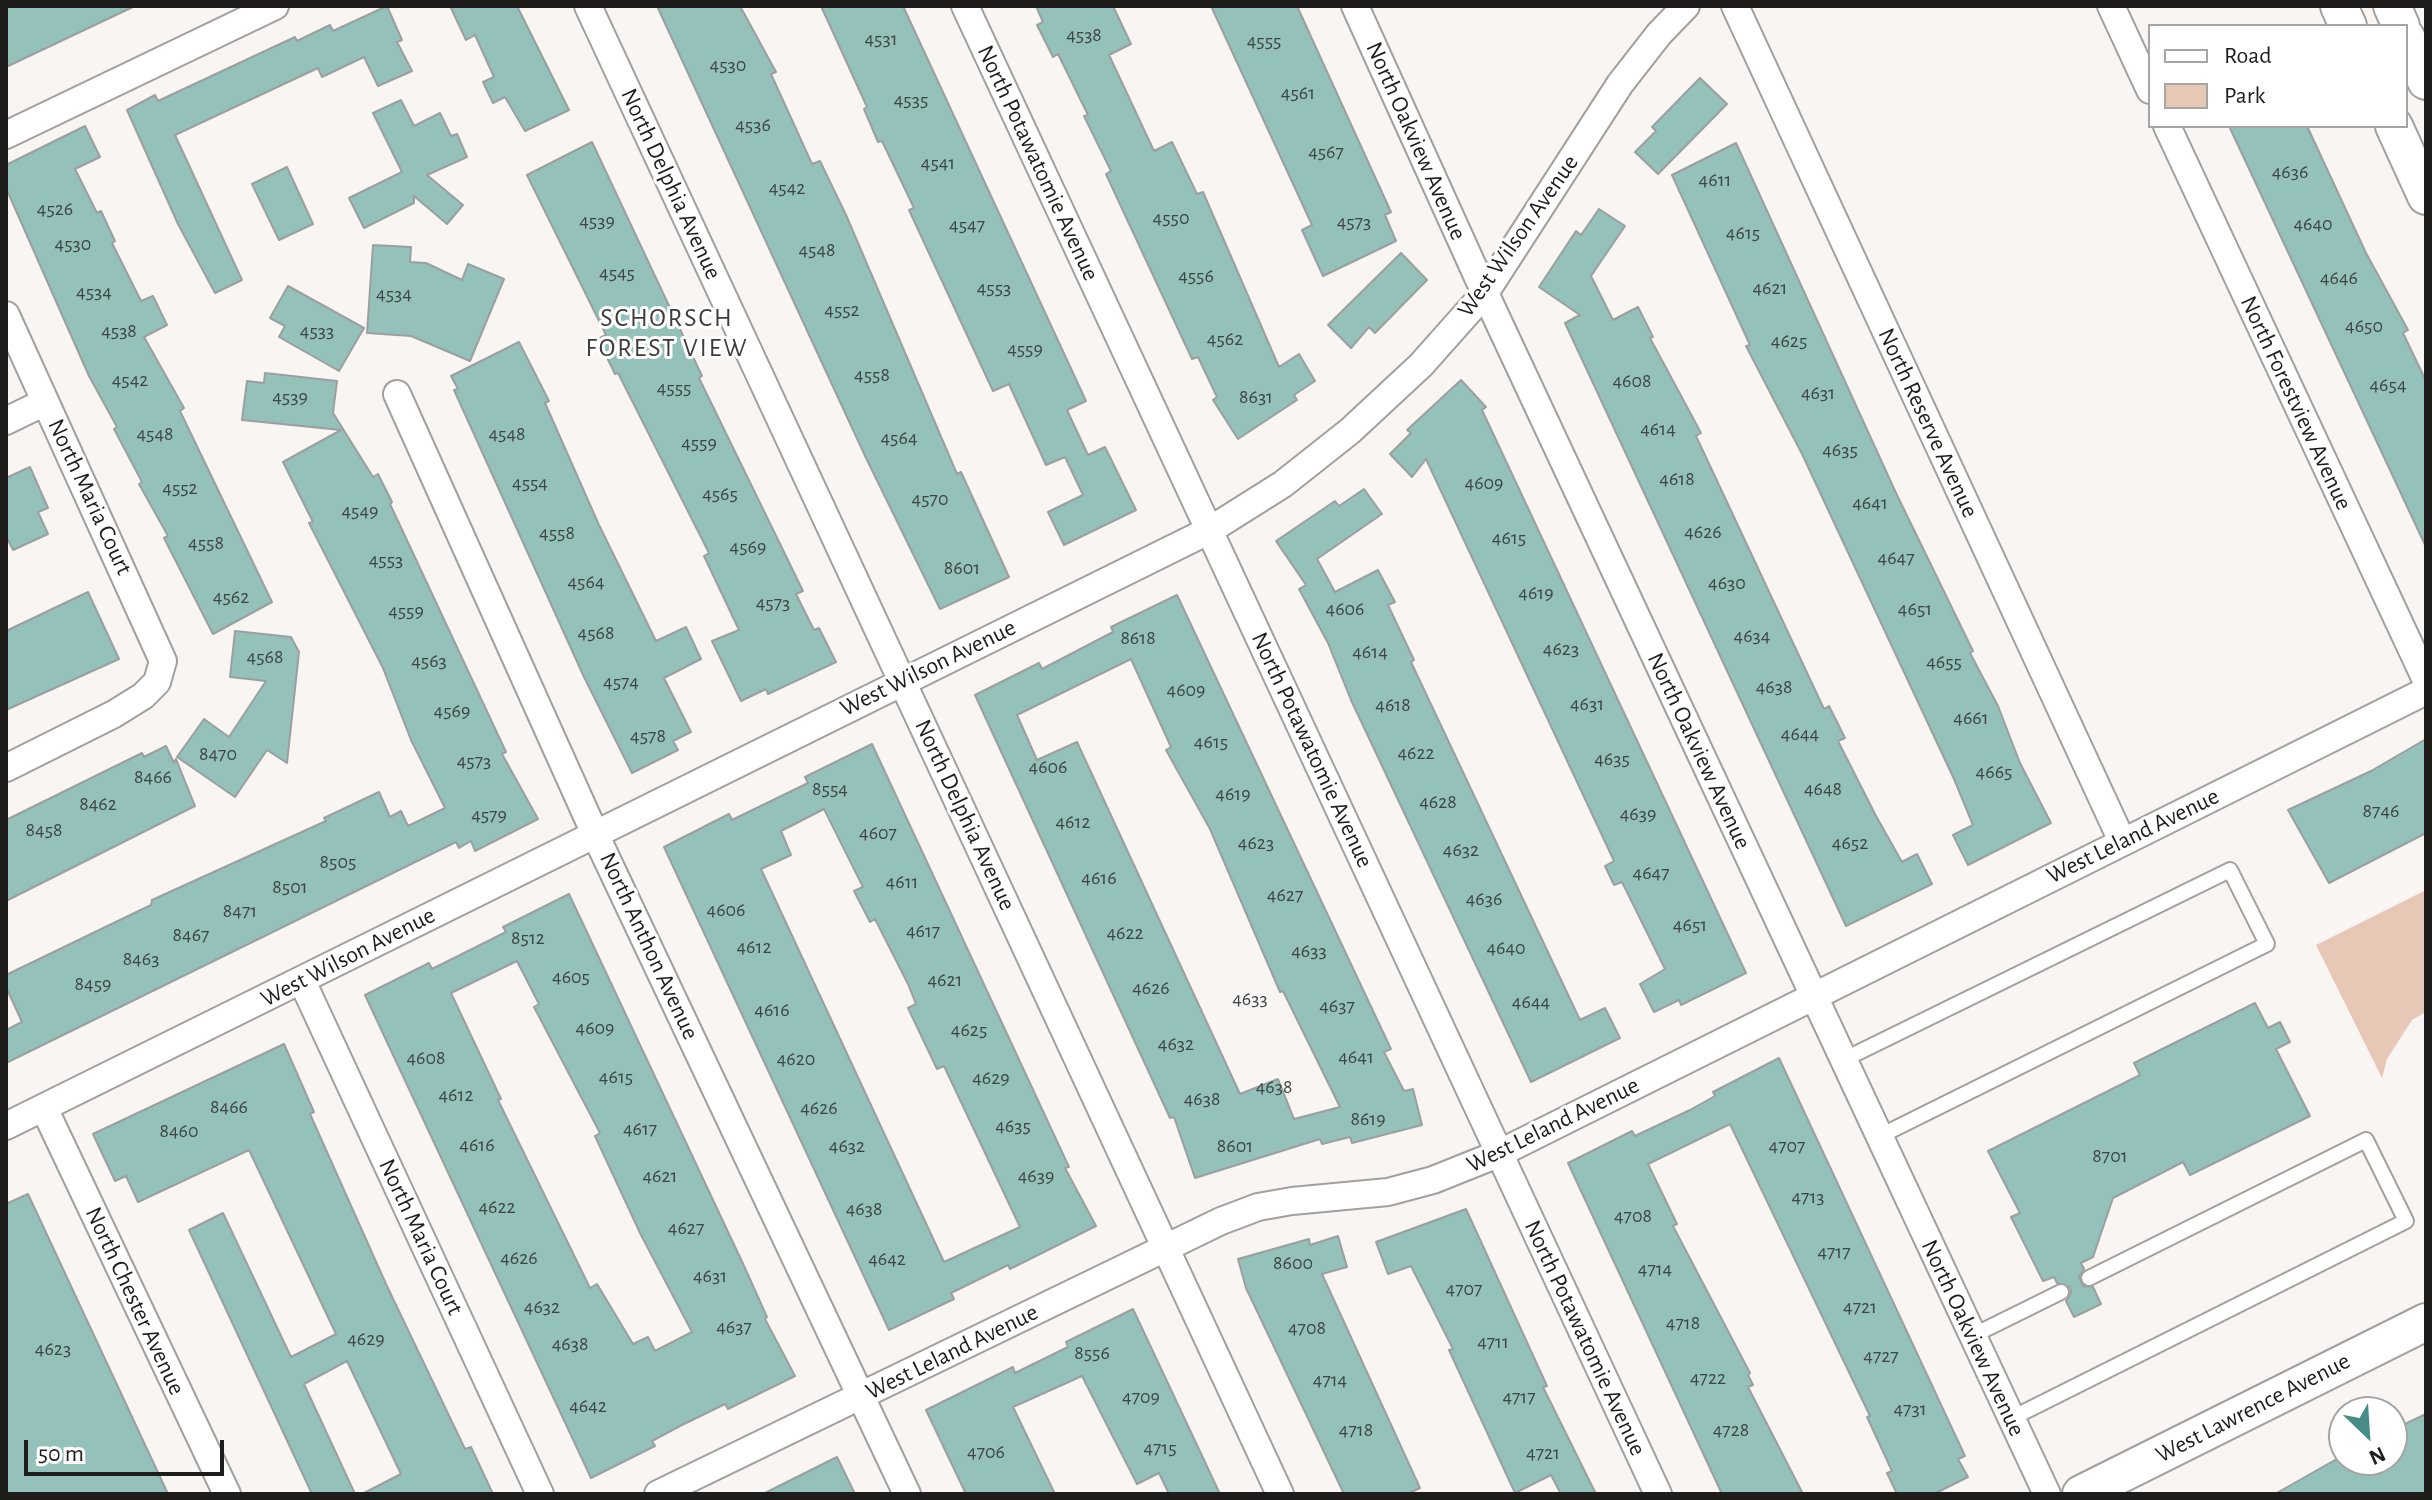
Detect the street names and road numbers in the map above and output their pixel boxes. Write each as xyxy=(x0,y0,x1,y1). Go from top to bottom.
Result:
street label: North Oakview Avenue xyxy=(1359,38,1473,244)
street label: North Potawatomie Avenue xyxy=(971,41,1105,285)
street label: North Delphia Avenue xyxy=(614,84,728,284)
street label: West Wilson Avenue xyxy=(1451,149,1585,323)
street label: North Forestview Avenue xyxy=(2234,291,2358,515)
street label: North Reserve Avenue xyxy=(1872,324,1984,522)
street label: North Maria Court xyxy=(41,414,139,580)
street label: West Wilson Avenue xyxy=(835,613,1021,723)
street label: North Potawatomie Avenue xyxy=(1245,628,1379,872)
street label: North Oakview Avenue xyxy=(1641,648,1757,854)
street label: North Delphia Avenue xyxy=(908,715,1022,915)
street label: West Leland Avenue xyxy=(2042,782,2224,890)
street label: North Anthon Avenue xyxy=(593,848,705,1044)
street label: West Wilson Avenue xyxy=(256,901,440,1013)
street label: West Leland Avenue xyxy=(1462,1071,1644,1179)
street label: North Maria Court xyxy=(372,1154,470,1320)
street label: North Chester Avenue xyxy=(79,1202,191,1400)
street label: North Potawatomie Avenue xyxy=(1518,1216,1652,1460)
street label: North Oakview Avenue xyxy=(1915,1235,2031,1441)
street label: West Leland Avenue xyxy=(861,1298,1043,1406)
street label: West Lawrence Avenue xyxy=(2151,1347,2355,1469)

